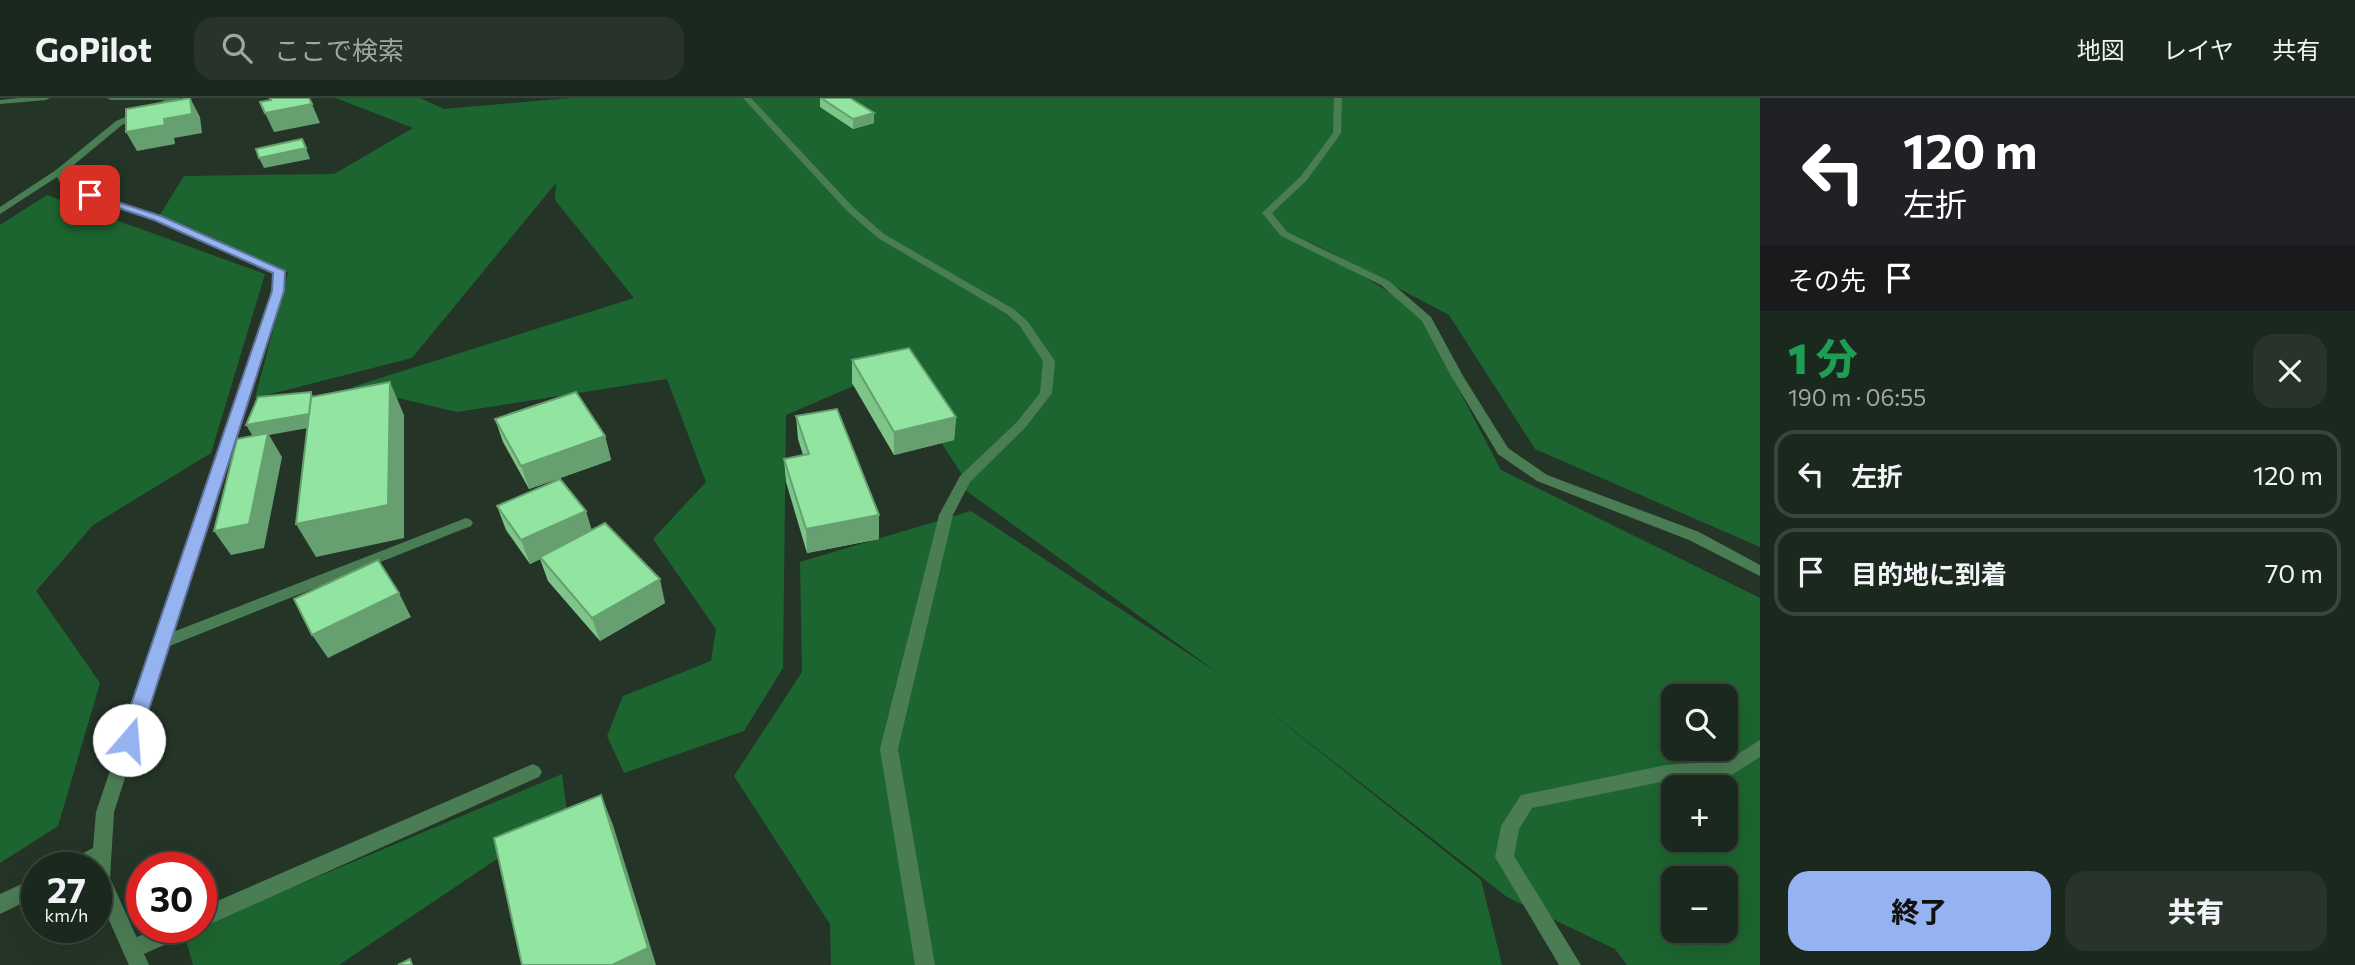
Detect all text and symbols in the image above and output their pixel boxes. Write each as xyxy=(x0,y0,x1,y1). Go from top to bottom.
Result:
search box xyxy=(194,17,684,80)
text: GoPilot xyxy=(35,28,152,69)
icon: search xyxy=(218,29,256,67)
text: ここで検索 xyxy=(274,34,404,65)
text: 地図 xyxy=(2077,35,2125,64)
text: レイヤ xyxy=(2163,35,2234,64)
text: 共有 xyxy=(2272,35,2320,64)
text: 120 m xyxy=(1903,119,2037,179)
icon: left xyxy=(1788,126,1879,217)
pin xyxy=(60,165,120,225)
icon: arrive xyxy=(71,176,109,214)
text: 左折 xyxy=(1903,183,1967,223)
icon: arrive xyxy=(1880,259,1918,297)
text: その先 xyxy=(1788,264,1866,295)
text: 1 分 xyxy=(1788,331,1858,383)
button: close xyxy=(2253,334,2327,408)
text: 190 m · 06:55 xyxy=(1788,383,1926,411)
icon: left xyxy=(1792,455,1830,493)
text: 120 m xyxy=(2253,459,2323,490)
text: 左折 xyxy=(1851,460,1903,491)
icon: arrive xyxy=(1792,553,1830,591)
text: 70 m xyxy=(2265,557,2323,588)
text: 目的地に到着 xyxy=(1851,558,2007,589)
map controls xyxy=(1661,684,1738,943)
button: search xyxy=(1661,684,1738,761)
position arrow xyxy=(92,703,166,777)
button: + xyxy=(1661,775,1738,852)
speed limit sign: 30 xyxy=(126,852,217,943)
button: − xyxy=(1661,866,1738,943)
text: 27 xyxy=(47,867,86,910)
button: 終了 xyxy=(1788,871,2051,951)
button: 共有 xyxy=(2065,871,2327,951)
text: km/h xyxy=(45,904,88,926)

